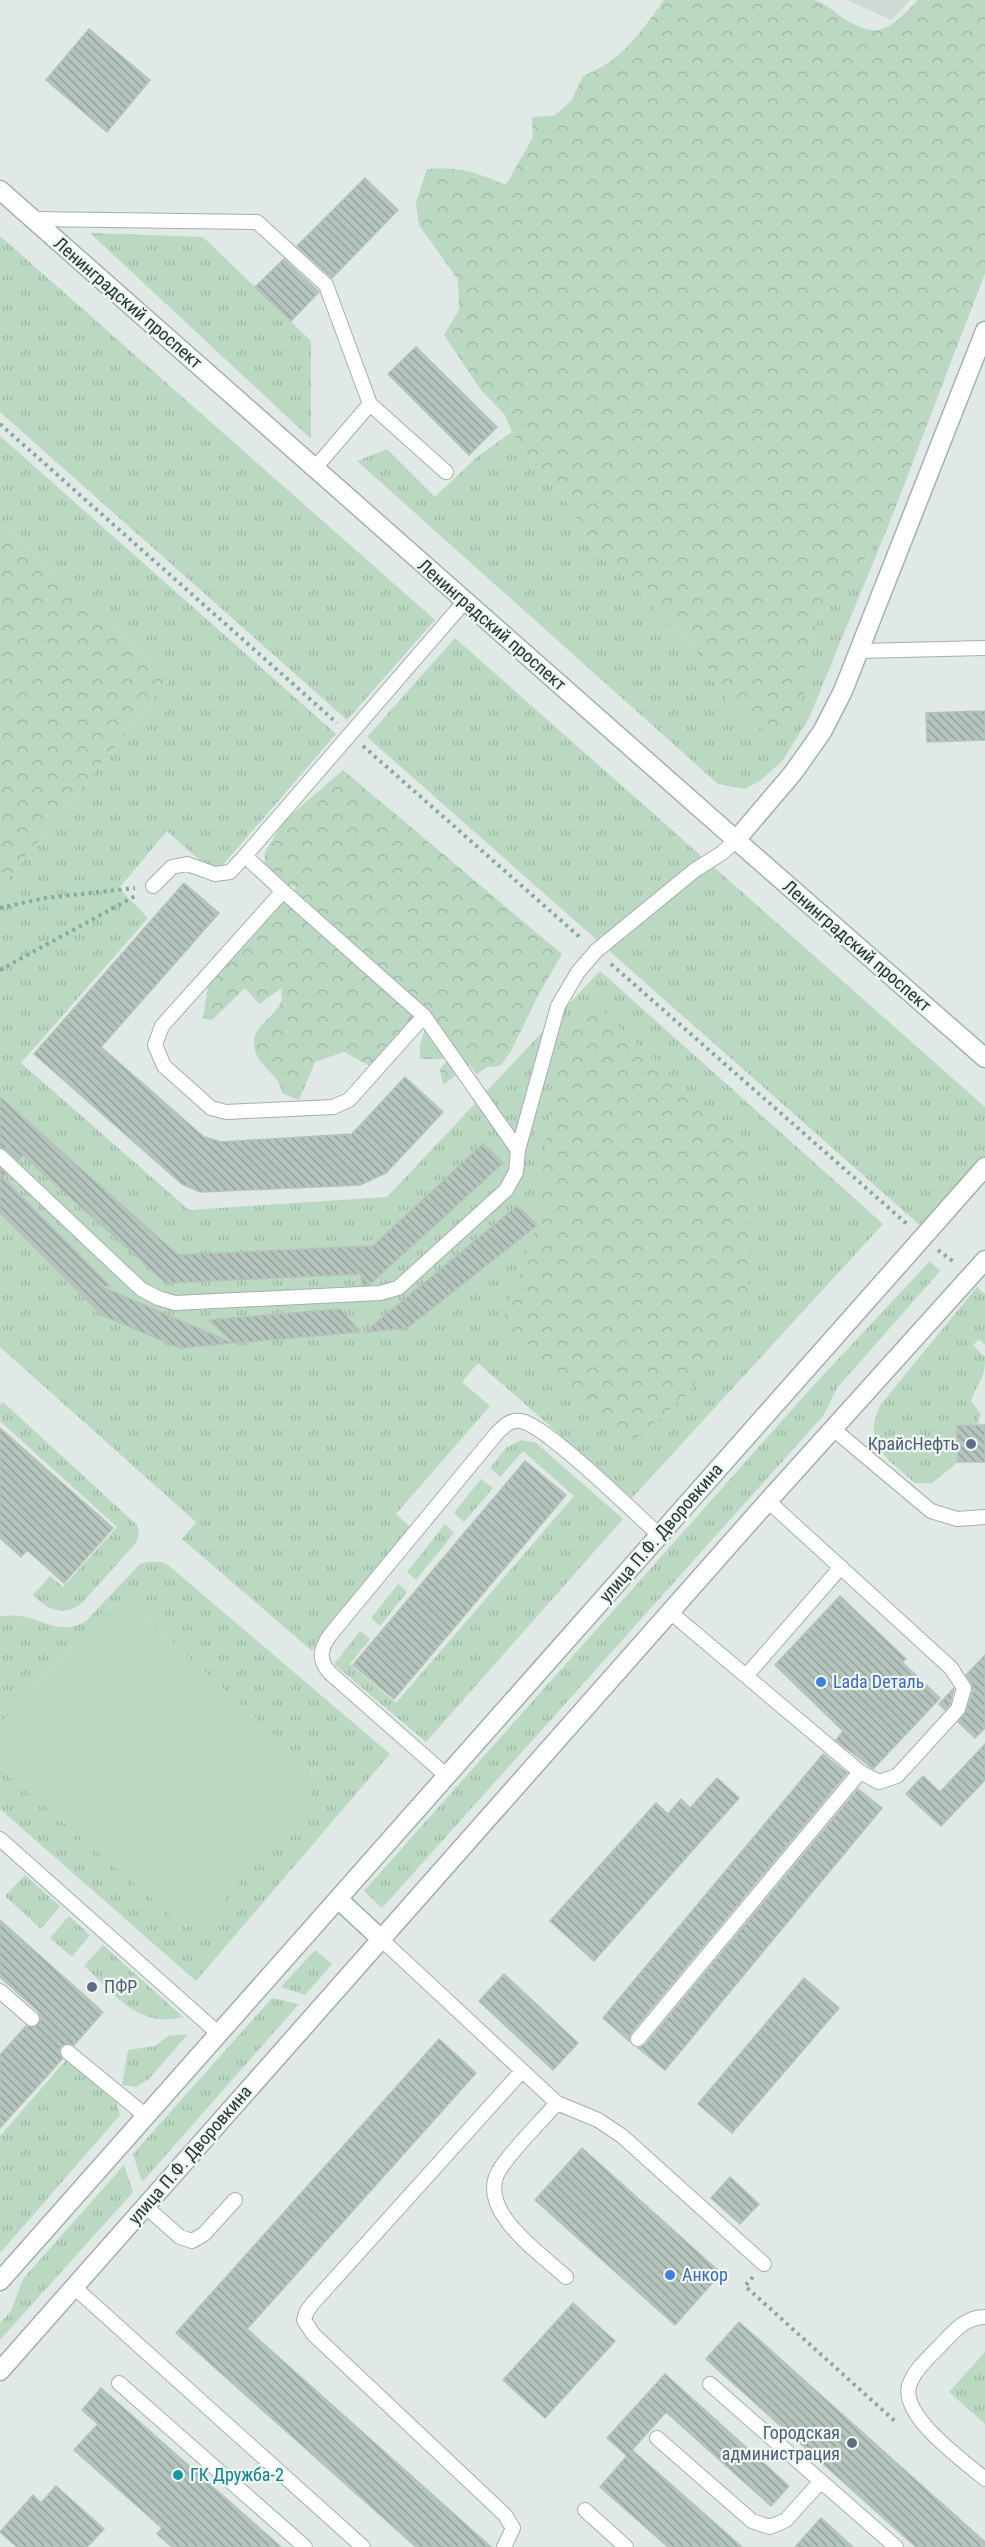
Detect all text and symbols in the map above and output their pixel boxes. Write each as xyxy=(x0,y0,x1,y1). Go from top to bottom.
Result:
street label: Ленинградский проспект xyxy=(50,233,207,373)
street label: Ленинградский проспект xyxy=(414,555,571,695)
street label: Ленинградский проспект xyxy=(779,876,936,1016)
place label: КрайсНефть xyxy=(868,1433,959,1454)
marker: КрайсНефть xyxy=(964,1437,978,1451)
street label: улица П.Ф. Дворовкина xyxy=(595,1459,727,1606)
place label: Lada Dеталь xyxy=(833,1671,924,1692)
marker: Lada Dеталь xyxy=(814,1675,828,1689)
place label: ПФР xyxy=(104,1976,137,1997)
marker: ПФР xyxy=(85,1980,99,1994)
street label: улица П.Ф. Дворовкина xyxy=(124,2081,256,2228)
place label: Анкор xyxy=(682,2264,728,2285)
marker: Анкор xyxy=(663,2268,677,2282)
place label: Городская администрация xyxy=(722,2422,840,2464)
marker: Городская администрация xyxy=(845,2436,859,2450)
place label: ГК Дружба-2 xyxy=(190,2464,284,2485)
marker: ГК Дружба-2 xyxy=(171,2468,185,2482)

